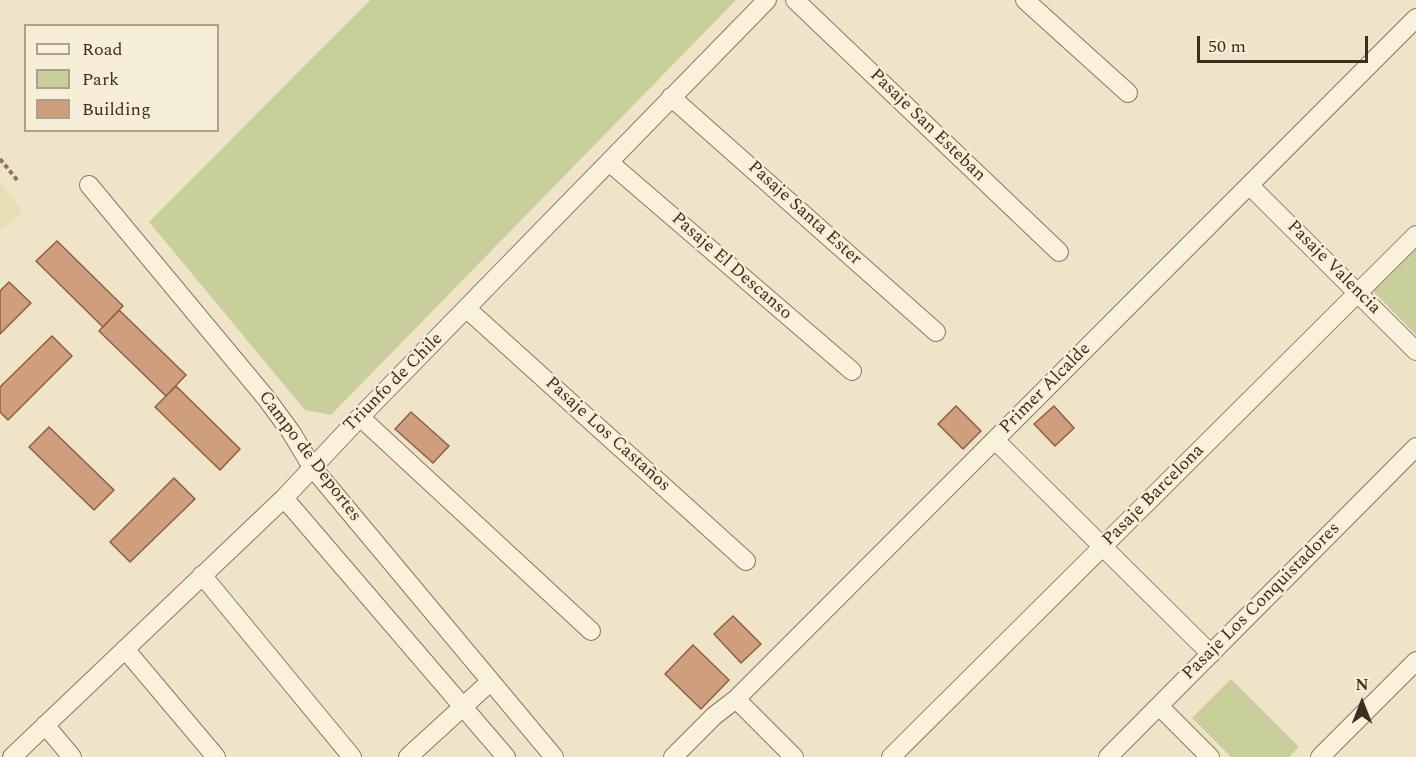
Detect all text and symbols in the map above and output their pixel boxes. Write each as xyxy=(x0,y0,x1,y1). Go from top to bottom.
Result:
legend xyxy=(24,24,219,132)
scale bar xyxy=(1200,24,1371,62)
text: 50 m xyxy=(1208,33,1246,60)
text: Road xyxy=(82,36,123,63)
street label: Pasaje San Esteban xyxy=(864,65,990,187)
text: Park xyxy=(82,66,119,93)
text: Building xyxy=(82,96,151,123)
street label: Pasaje Santa Ester xyxy=(743,157,865,271)
street label: Pasaje El Descanso xyxy=(666,209,796,325)
street label: Pasaje Valencia xyxy=(1282,217,1384,319)
street label: Triunfo de Chile xyxy=(340,329,448,437)
street label: Primer Alcalde xyxy=(996,339,1096,439)
street label: Pasaje Los Castaños xyxy=(540,373,674,497)
street label: Campo de Deportes xyxy=(253,387,365,527)
street label: Pasaje Barcelona xyxy=(1099,441,1209,551)
street label: Pasaje Los Conquistadores xyxy=(1179,519,1345,685)
north arrow xyxy=(1332,673,1392,733)
text: N xyxy=(1355,673,1369,697)

